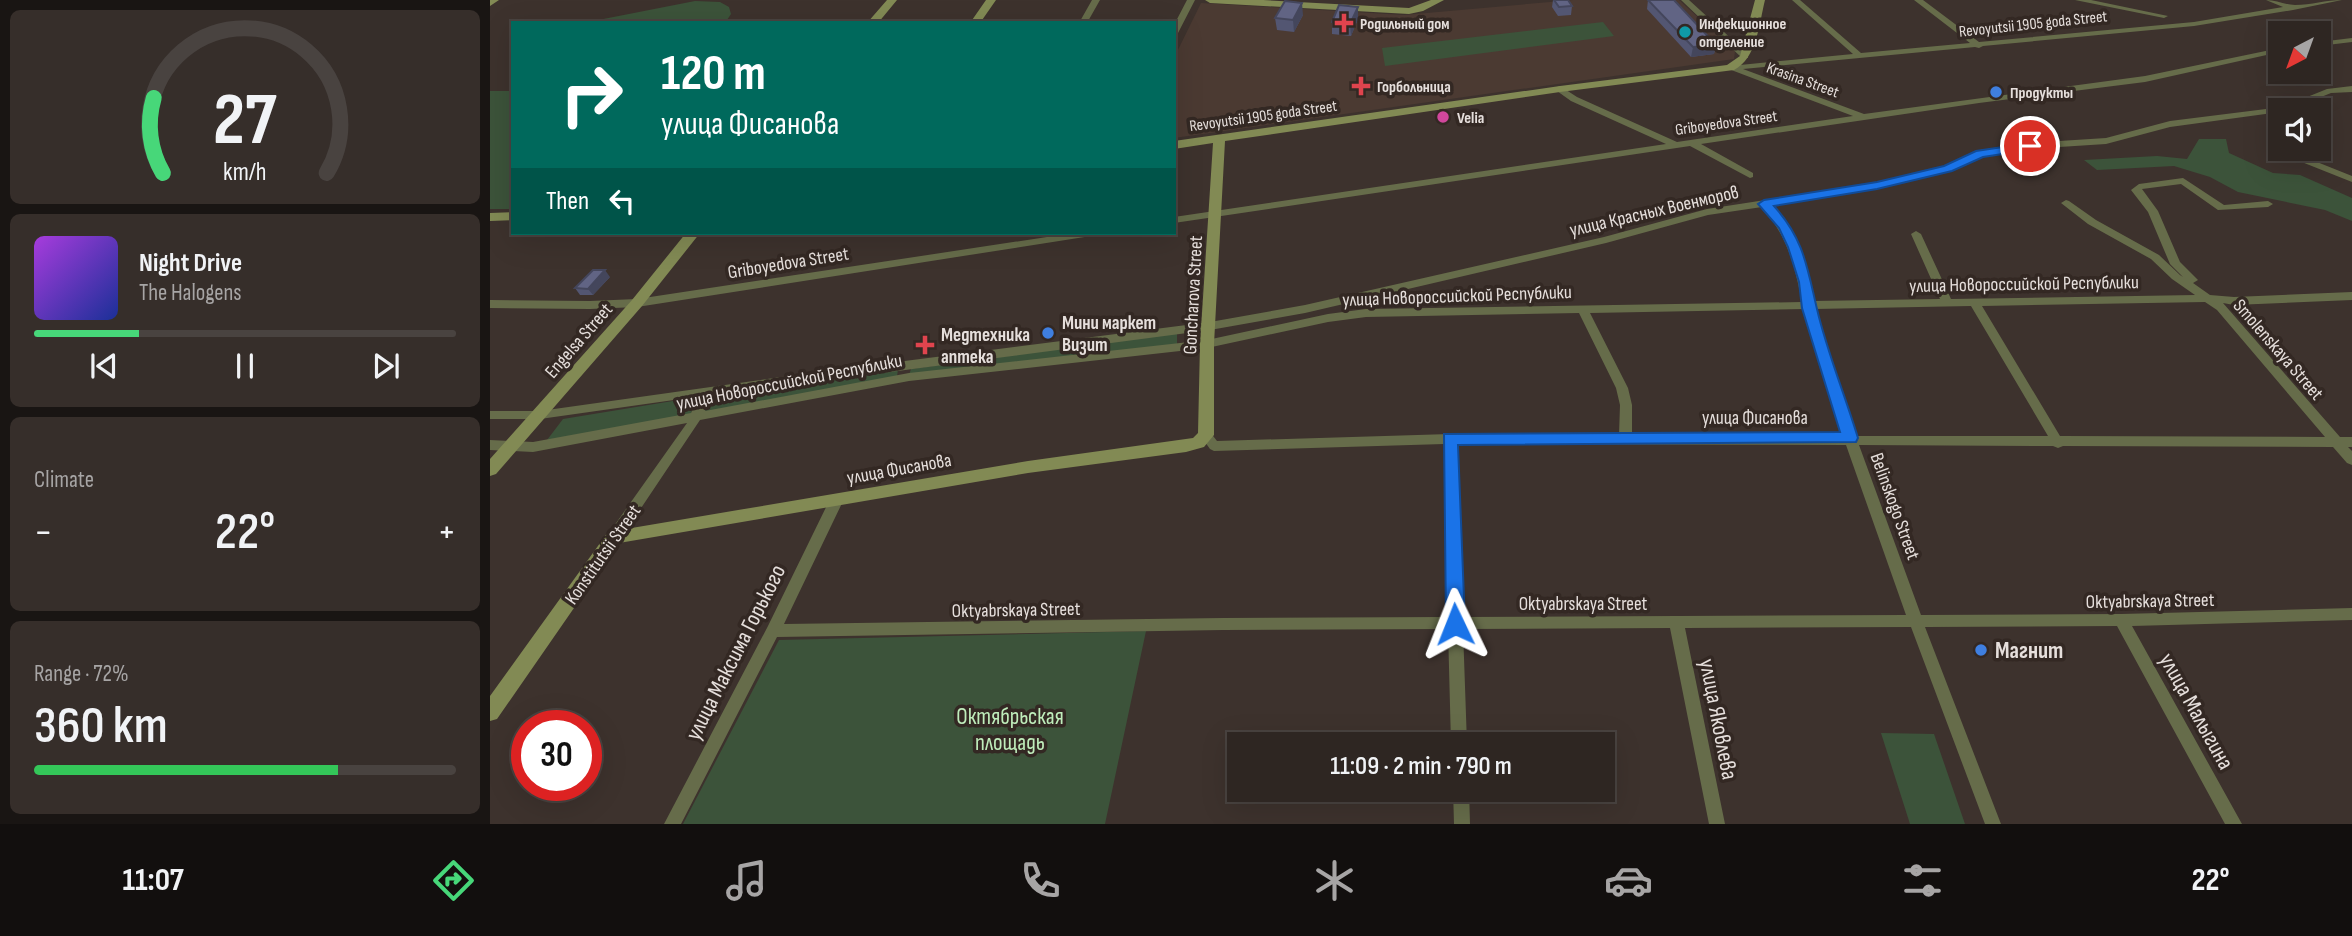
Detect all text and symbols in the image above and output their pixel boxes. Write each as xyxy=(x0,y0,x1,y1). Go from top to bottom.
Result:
street label: Revoyutsii 1905 goda Street xyxy=(1958,7,2108,42)
marker: Родильный дом xyxy=(1334,13,1354,33)
place label: Родильный дом xyxy=(1360,15,1450,34)
place label: Инфекционное отделение xyxy=(1699,15,1787,52)
north arrow xyxy=(2268,21,2331,84)
map controls xyxy=(2268,21,2331,161)
marker: Инфекционное отделение xyxy=(1677,24,1693,40)
text: 120 m xyxy=(661,45,766,104)
icon: right xyxy=(546,49,637,140)
street label: Krasina Street xyxy=(1764,59,1841,102)
marker: Горбольница xyxy=(1351,76,1371,96)
text: 27 xyxy=(213,77,277,165)
place label: Горбольница xyxy=(1377,78,1451,97)
marker: Продукты xyxy=(1988,84,2004,100)
place label: Продукты xyxy=(2010,84,2073,103)
street label: Revoyutsii 1905 goda Street xyxy=(1188,97,1338,136)
button: sound xyxy=(2268,98,2331,161)
text: улица Фисанова xyxy=(661,105,839,144)
street label: Griboyedova Street xyxy=(1674,107,1779,140)
marker: Velia xyxy=(1435,109,1451,125)
place label: Velia xyxy=(1457,109,1484,128)
pin xyxy=(2000,116,2060,176)
icon: arrive xyxy=(2011,127,2049,165)
text: km/h xyxy=(223,157,267,188)
street label: улица Красных Военморов xyxy=(1568,181,1741,242)
icon: left xyxy=(603,182,641,220)
text: Then xyxy=(546,186,589,217)
street label: Goncharova Street xyxy=(1179,235,1208,355)
street label: Griboyedova Street xyxy=(726,243,851,284)
text: Night Drive xyxy=(139,248,242,279)
street label: улица Новороссийской Республики xyxy=(1909,271,2139,298)
text: The Halogens xyxy=(139,279,242,307)
street label: улица Новороссийской Республики xyxy=(1342,281,1572,312)
street label: Smolenskaya Street xyxy=(2228,295,2328,405)
street label: Engelsa Street xyxy=(540,299,618,383)
place label: Мини маркет Визит xyxy=(1062,312,1156,357)
place label: Медтехника аптека xyxy=(941,324,1030,369)
marker: Мини маркет Визит xyxy=(1040,325,1056,341)
marker: Медтехника аптека xyxy=(915,335,935,355)
icon: previous xyxy=(85,347,123,385)
icon: pause xyxy=(226,347,264,385)
icon: next xyxy=(367,347,405,385)
street label: улица Новороссийской Республики xyxy=(674,349,904,416)
street label: улица Фисанова xyxy=(1702,407,1808,430)
street label: улица Фисанова xyxy=(845,449,953,490)
street label: Belinskogo Street xyxy=(1865,450,1925,563)
text: Climate xyxy=(34,466,94,494)
street label: Konstitutsii Street xyxy=(560,500,646,609)
text: 22° xyxy=(215,501,275,564)
text: − xyxy=(34,510,53,555)
text: + xyxy=(437,510,456,555)
street label: улица Максима Горького xyxy=(680,560,792,745)
position arrow xyxy=(1418,587,1492,661)
street label: Oktyabrskaya Street xyxy=(2086,589,2215,614)
street label: Oktyabrskaya Street xyxy=(1519,593,1648,616)
street label: Oktyabrskaya Street xyxy=(952,598,1081,623)
place label: Магнит xyxy=(1995,637,2063,665)
marker: Магнит xyxy=(1973,642,1989,658)
street label: улица Малыгина xyxy=(2153,648,2240,775)
street label: улица Яковлева xyxy=(1693,656,1743,782)
text: Range · 72% xyxy=(34,660,129,688)
text: 360 km xyxy=(34,695,168,758)
park label: Октябрьская площадь xyxy=(956,703,1064,757)
speed limit sign: 30 xyxy=(511,710,602,801)
text: 11:09 · 2 min · 790 m xyxy=(1330,751,1512,782)
icon: directions xyxy=(429,856,478,905)
icon: music xyxy=(722,856,771,905)
icon: phone xyxy=(1016,856,1065,905)
icon: climate xyxy=(1310,856,1359,905)
icon: car xyxy=(1604,856,1653,905)
icon: filters xyxy=(1898,856,1947,905)
text: 11:07 xyxy=(122,861,184,900)
text: 22° xyxy=(2191,861,2230,900)

